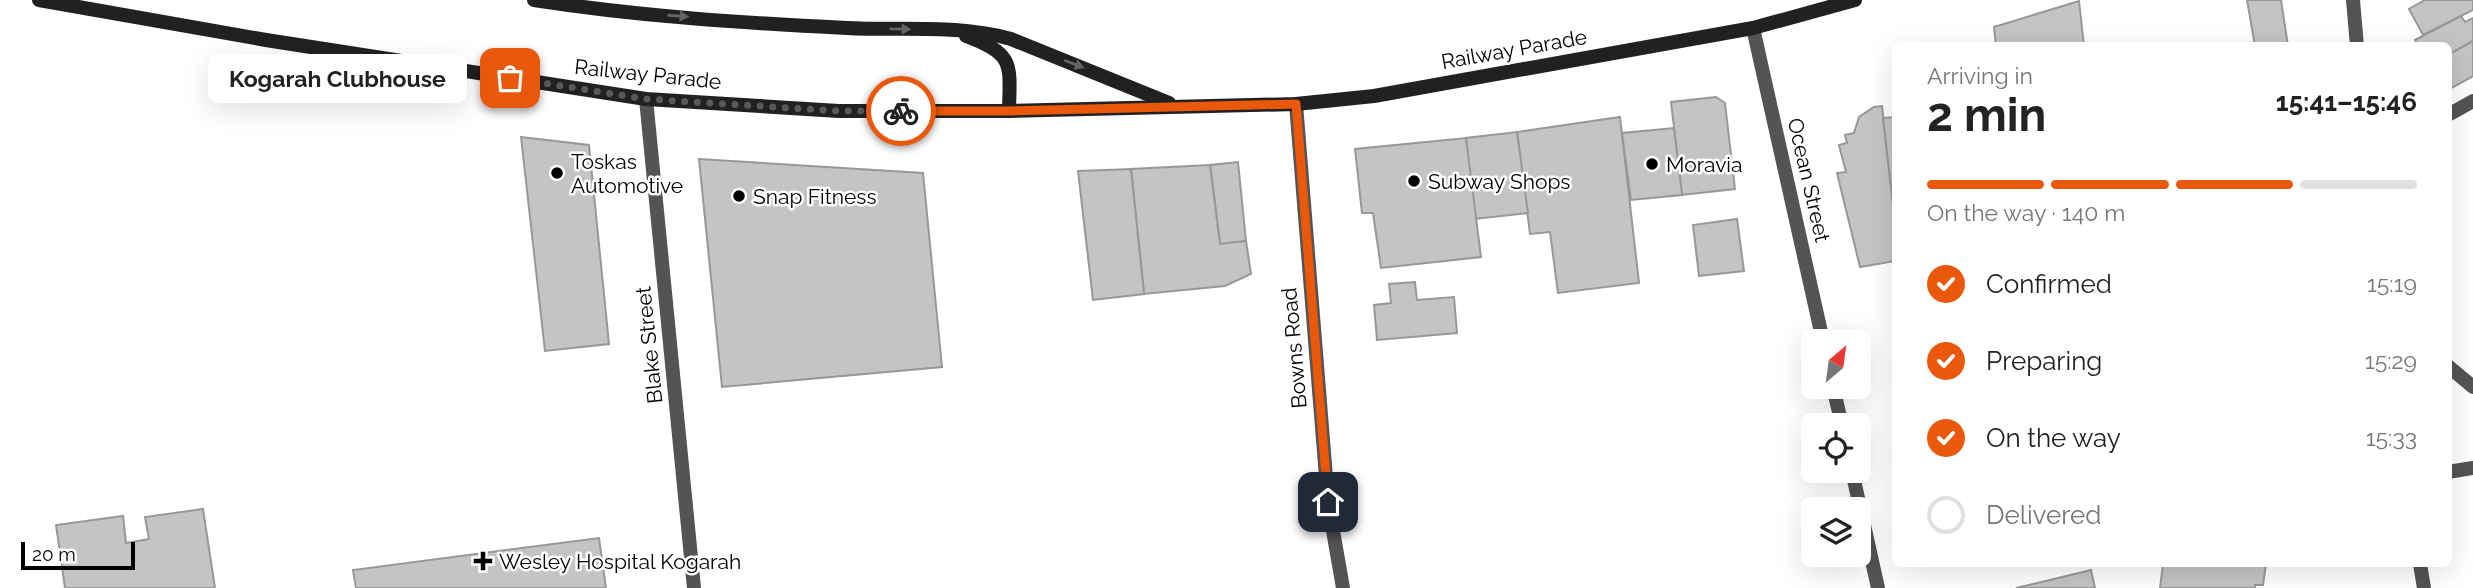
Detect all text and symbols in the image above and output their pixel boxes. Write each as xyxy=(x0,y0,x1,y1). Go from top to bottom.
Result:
one-way arrow xyxy=(667,11,689,22)
one-way arrow xyxy=(889,23,911,35)
street label: Railway Parade xyxy=(1439,24,1589,74)
pin xyxy=(480,48,540,108)
callout: Kogarah Clubhouse xyxy=(209,54,468,102)
street label: Railway Parade xyxy=(573,54,723,94)
one-way arrow xyxy=(1064,58,1085,69)
icon: bag xyxy=(491,59,529,97)
text: Arriving in xyxy=(1927,62,2033,89)
text: Kogarah Clubhouse xyxy=(229,65,446,92)
courier xyxy=(866,76,936,146)
text: 15:41–15:46 xyxy=(2276,87,2417,117)
text: 2 min xyxy=(1927,88,2046,142)
icon: bike xyxy=(882,92,920,130)
street label: Ocean Street xyxy=(1783,115,1835,245)
place label: Toskas Automotive xyxy=(571,149,683,198)
place label: Moravia xyxy=(1666,152,1742,177)
marker: Moravia xyxy=(1644,156,1660,172)
marker: Toskas Automotive xyxy=(549,165,565,181)
place label: Subway Shops xyxy=(1428,169,1570,194)
marker: Subway Shops xyxy=(1406,173,1422,189)
place label: Snap Fitness xyxy=(753,184,877,209)
marker: Snap Fitness xyxy=(731,188,747,204)
text: On the way · 140 m xyxy=(1927,199,2125,226)
icon: check xyxy=(1927,265,1965,303)
text: Confirmed xyxy=(1986,269,2112,299)
text: 15:19 xyxy=(2367,270,2417,297)
street label: Blake Street xyxy=(630,285,668,405)
street label: Bowns Road xyxy=(1276,287,1312,409)
north arrow xyxy=(1801,329,1871,399)
map controls xyxy=(1801,329,1871,567)
icon: check xyxy=(1927,342,1965,380)
text: Preparing xyxy=(1986,346,2102,376)
text: 15:29 xyxy=(2365,347,2417,374)
button: locate xyxy=(1801,413,1871,483)
icon: check xyxy=(1927,419,1965,457)
text: On the way xyxy=(1986,423,2121,453)
text: 15:33 xyxy=(2366,424,2417,451)
pin xyxy=(1298,472,1358,532)
icon: home xyxy=(1309,483,1347,521)
button: layers xyxy=(1801,497,1871,567)
text: Delivered xyxy=(1986,500,2101,530)
scale bar xyxy=(21,539,135,571)
text: 20 m xyxy=(32,543,76,565)
place label: Wesley Hospital Kogarah xyxy=(499,549,741,574)
marker: Wesley Hospital Kogarah xyxy=(473,551,493,571)

